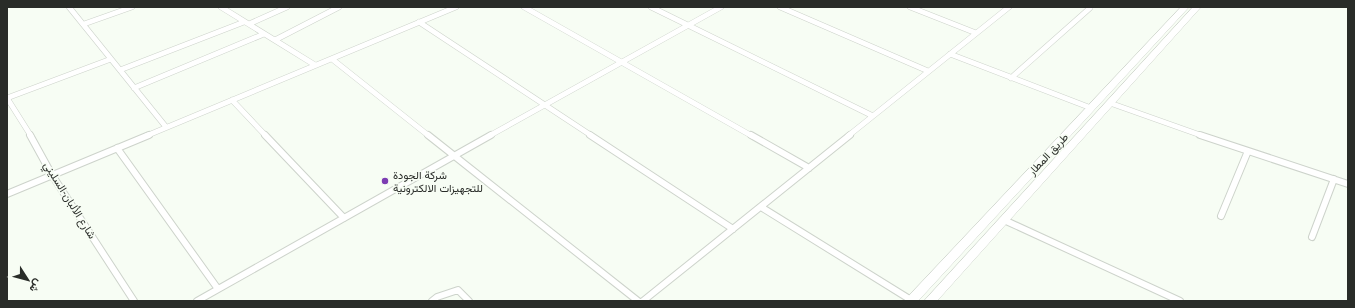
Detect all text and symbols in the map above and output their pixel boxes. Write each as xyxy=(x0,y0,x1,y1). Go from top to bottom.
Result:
street label: طريق المطار xyxy=(1025,131,1071,179)
street label: شارع الألبان-السليني xyxy=(38,159,99,243)
place label: شركة الجودة للتجهيزات الالكترونية xyxy=(393,169,483,195)
marker: شركة الجودة للتجهيزات الالكترونية xyxy=(380,176,390,186)
north arrow xyxy=(8,260,48,300)
text: ش xyxy=(27,276,45,295)

